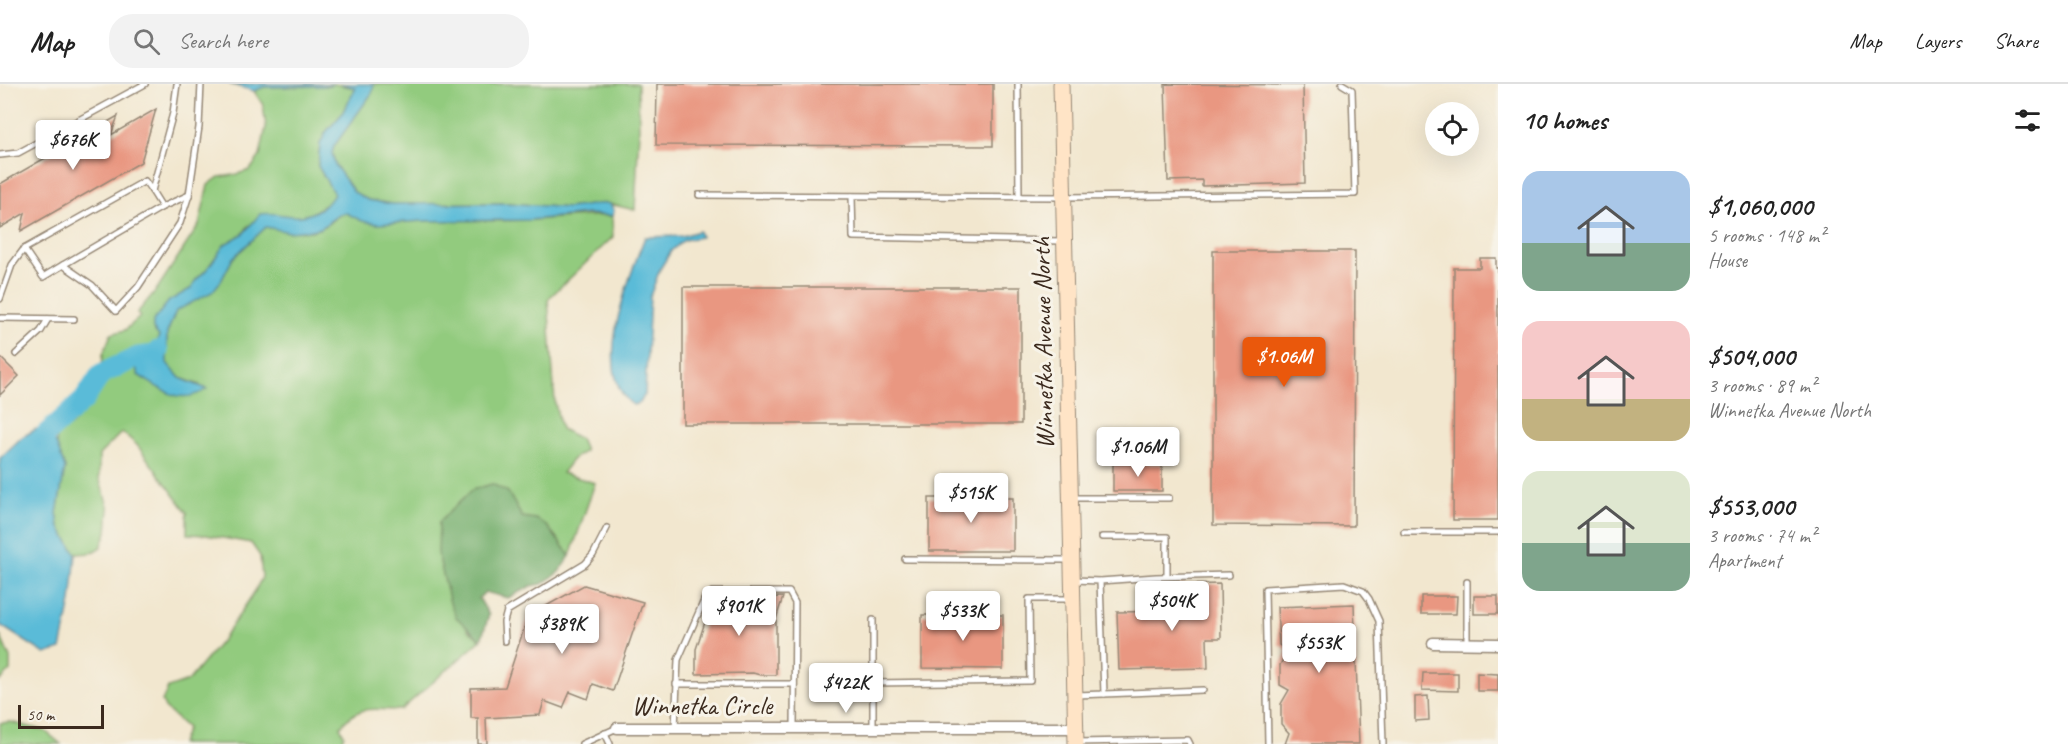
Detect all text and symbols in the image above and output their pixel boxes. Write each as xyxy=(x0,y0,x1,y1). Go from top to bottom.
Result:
search box xyxy=(109,14,529,68)
text: Map xyxy=(30,24,73,59)
icon: search xyxy=(130,25,163,58)
text: Search here xyxy=(178,27,268,55)
text: Map xyxy=(1849,28,1882,54)
text: Layers xyxy=(1915,28,1961,54)
text: Share xyxy=(1994,28,2038,54)
map controls xyxy=(1425,102,1479,156)
button: locate xyxy=(1425,102,1479,156)
text: 10 homes xyxy=(1522,104,1607,137)
icon: filters xyxy=(2011,104,2044,137)
pin: $676K xyxy=(31,120,115,171)
text: $676K xyxy=(50,127,96,152)
text: $1,060,000 xyxy=(1708,190,1812,223)
icon: home xyxy=(1570,195,1642,267)
text: 5 rooms · 148 m² xyxy=(1708,223,1825,248)
street label: Winnetka Avenue North xyxy=(1025,236,1061,449)
text: House xyxy=(1708,248,1747,273)
pin: $1.06M xyxy=(1235,337,1333,388)
text: $504,000 xyxy=(1708,340,1795,373)
text: $1.06M xyxy=(1257,344,1311,369)
icon: home xyxy=(1570,345,1642,417)
text: 3 rooms · 89 m² xyxy=(1708,373,1816,398)
text: Winnetka Avenue North xyxy=(1708,398,1871,423)
pin: $1.06M xyxy=(1089,427,1187,478)
text: $1.06M xyxy=(1111,434,1165,459)
pin: $515K xyxy=(929,473,1013,524)
text: $515K xyxy=(948,480,994,505)
text: $553,000 xyxy=(1708,490,1794,523)
icon: home xyxy=(1570,495,1642,567)
text: 3 rooms · 74 m² xyxy=(1708,523,1816,548)
text: Apartment xyxy=(1708,548,1781,573)
pin: $504K xyxy=(1130,581,1214,632)
pin: $901K xyxy=(697,586,781,637)
text: $504K xyxy=(1149,588,1195,613)
pin: $533K xyxy=(921,591,1005,642)
text: $901K xyxy=(716,593,762,618)
text: $533K xyxy=(940,598,986,623)
pin: $389K xyxy=(520,604,604,655)
text: $389K xyxy=(539,611,585,636)
pin: $553K xyxy=(1277,623,1361,674)
text: $553K xyxy=(1296,630,1342,655)
pin: $422K xyxy=(804,663,888,714)
text: $422K xyxy=(823,670,869,695)
street label: Winnetka Circle xyxy=(632,689,774,722)
scale bar xyxy=(18,702,104,730)
text: 50 m xyxy=(27,705,54,725)

